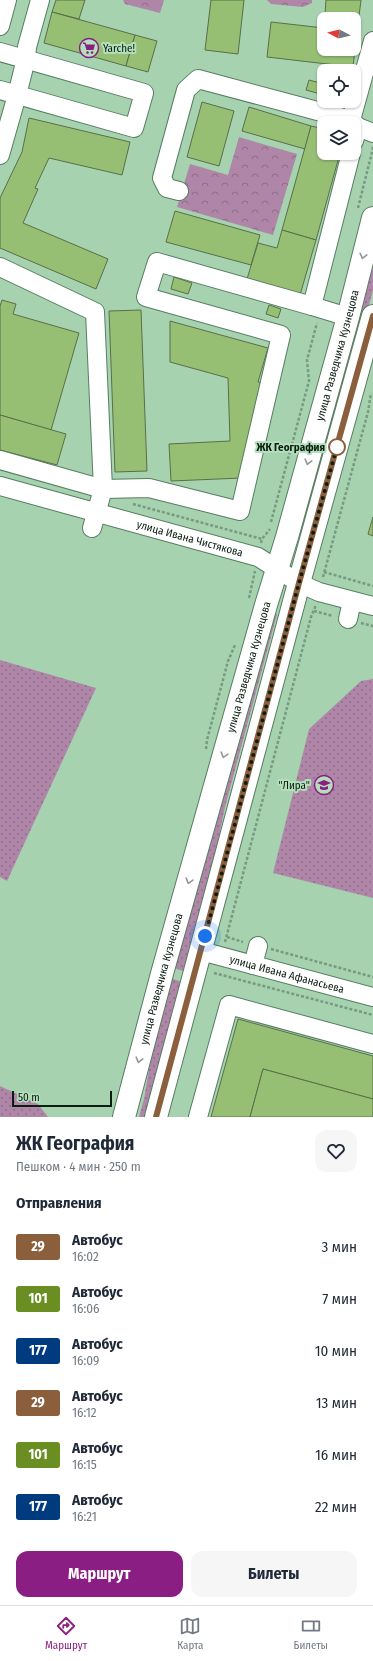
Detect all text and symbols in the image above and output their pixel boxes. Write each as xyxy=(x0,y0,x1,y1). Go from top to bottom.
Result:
north arrow xyxy=(317,12,361,56)
map controls xyxy=(317,12,361,160)
supermarket icon: Yarche! xyxy=(78,37,100,59)
place label: Yarche! xyxy=(103,42,135,55)
button: locate xyxy=(317,64,361,108)
button: layers xyxy=(317,116,361,160)
one-way arrow xyxy=(359,252,368,259)
street label: улица Разведчика Кузнецова xyxy=(313,288,361,422)
marker: ЖК География xyxy=(328,438,346,456)
place label: ЖК География xyxy=(255,441,325,454)
one-way arrow xyxy=(304,459,313,466)
street label: улица Ивана Чистякова xyxy=(135,517,245,559)
street label: улица Разведчика Кузнецова xyxy=(224,600,273,734)
one-way arrow xyxy=(220,752,229,759)
school or university icon: "Лира" xyxy=(313,774,335,796)
place label: "Лира" xyxy=(279,779,310,792)
one-way arrow xyxy=(185,877,193,884)
street label: улица Разведчика Кузнецова xyxy=(137,912,185,1046)
your location xyxy=(195,926,215,946)
street label: улица Ивана Афанасьева xyxy=(228,952,346,996)
one-way arrow xyxy=(136,1057,144,1063)
scale bar xyxy=(12,1089,112,1108)
text: 50 m xyxy=(18,1091,40,1104)
button: heart xyxy=(315,1130,357,1172)
text: ЖК География xyxy=(16,1132,134,1155)
text: Пешком · 4 мин · 250 m xyxy=(16,1159,141,1174)
text: Отправления xyxy=(16,1194,102,1212)
text: Автобус xyxy=(72,1231,123,1249)
text: 29 xyxy=(31,1238,45,1255)
text: 3 мин xyxy=(322,1238,357,1256)
text: 16:02 xyxy=(72,1249,99,1264)
text: Автобус xyxy=(72,1283,123,1301)
text: 101 xyxy=(28,1290,48,1307)
text: 7 мин xyxy=(322,1290,357,1308)
text: 16:06 xyxy=(72,1301,100,1316)
text: Автобус xyxy=(72,1335,123,1353)
text: 177 xyxy=(29,1342,47,1359)
text: 10 мин xyxy=(315,1342,357,1360)
text: 16:09 xyxy=(72,1353,99,1368)
text: Автобус xyxy=(72,1387,123,1405)
text: 29 xyxy=(31,1394,45,1411)
text: 13 мин xyxy=(316,1394,357,1412)
text: 16:12 xyxy=(72,1405,97,1420)
text: Автобус xyxy=(72,1439,123,1457)
text: 101 xyxy=(28,1446,48,1463)
text: 16 мин xyxy=(315,1446,357,1464)
text: 16:15 xyxy=(72,1457,97,1472)
text: Автобус xyxy=(72,1491,123,1509)
text: 177 xyxy=(29,1498,47,1515)
text: 22 мин xyxy=(315,1498,357,1516)
text: 16:21 xyxy=(72,1509,97,1524)
button: Маршрут xyxy=(16,1551,183,1597)
button: Билеты xyxy=(191,1551,357,1597)
tab: Маршрут xyxy=(45,1615,87,1652)
tab: Карта xyxy=(177,1615,204,1652)
tab: Билеты xyxy=(294,1615,328,1652)

